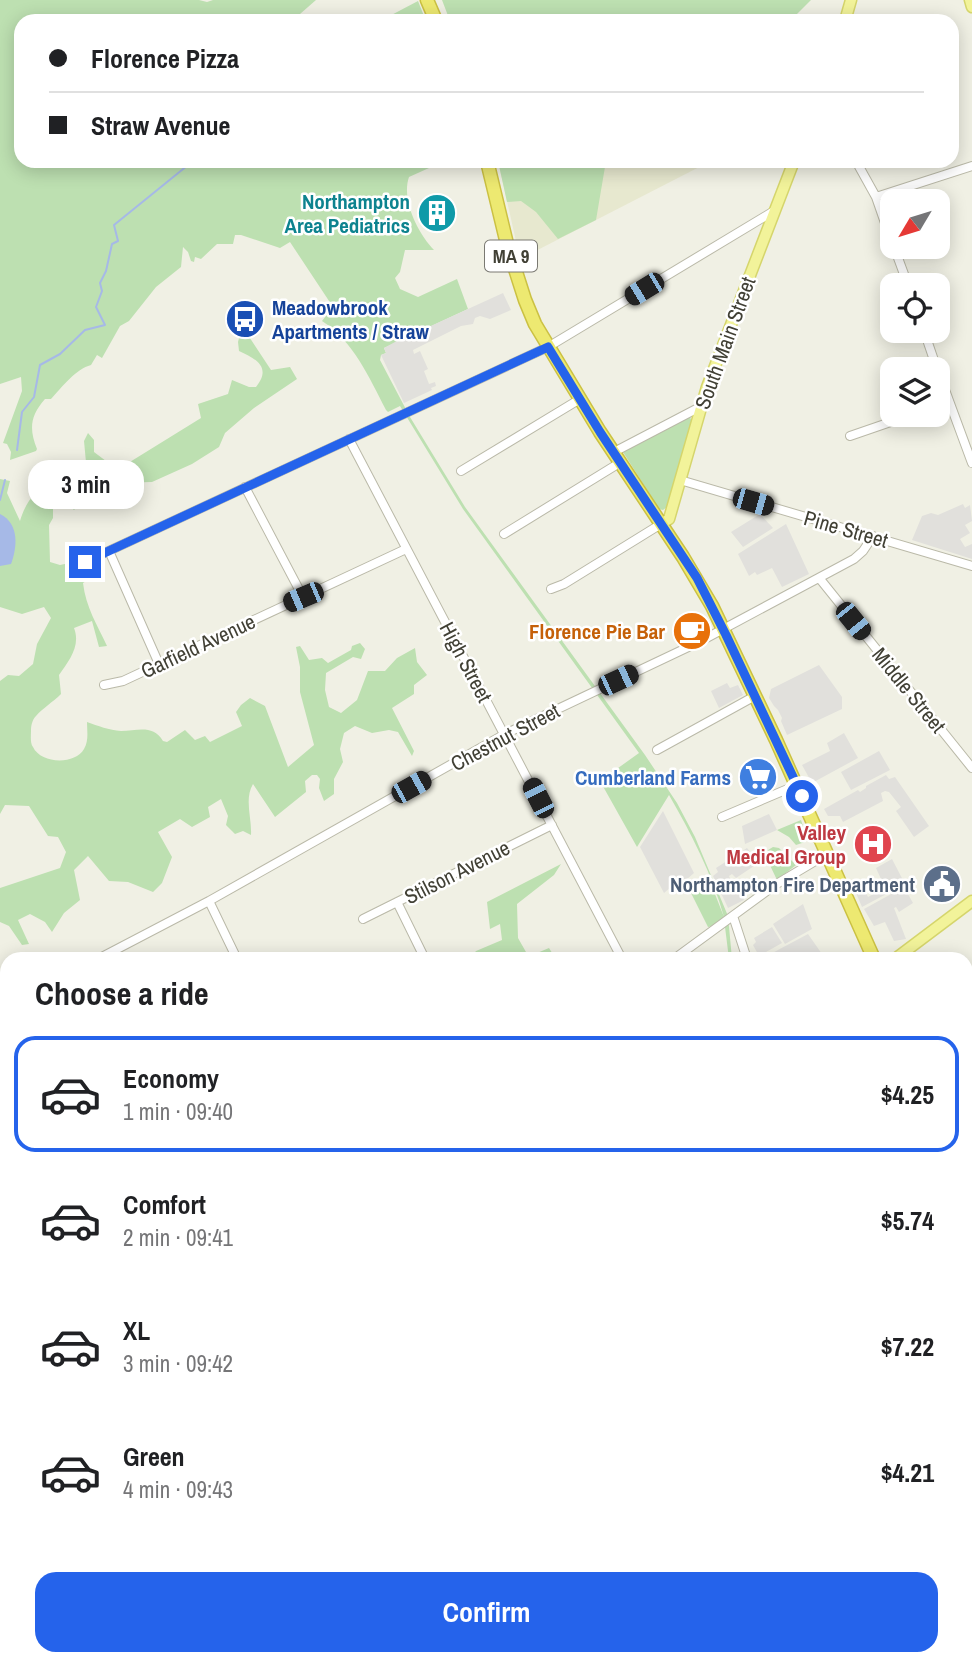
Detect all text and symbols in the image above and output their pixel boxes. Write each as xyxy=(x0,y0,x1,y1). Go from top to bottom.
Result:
text: Florence Pizza xyxy=(91,41,239,76)
text: Straw Avenue xyxy=(91,108,230,143)
place label: Northampton Area Pediatrics xyxy=(285,187,410,240)
north arrow xyxy=(880,189,950,259)
map controls xyxy=(880,189,950,427)
building icon: Northampton Area Pediatrics xyxy=(416,192,458,234)
road number: MA 9 xyxy=(485,240,537,272)
car xyxy=(621,269,668,309)
street label: South Main Street xyxy=(688,273,762,413)
button: locate xyxy=(880,273,950,343)
place label: Meadowbrook Apartments / Straw xyxy=(272,293,430,346)
bus stop icon: Meadowbrook Apartments / Straw xyxy=(224,298,266,340)
button: layers xyxy=(880,357,950,427)
callout: 3 min xyxy=(27,461,143,510)
text: 3 min xyxy=(61,469,111,500)
car xyxy=(730,486,777,518)
street label: Pine Street xyxy=(801,503,892,555)
route end xyxy=(69,546,101,578)
car xyxy=(280,579,327,615)
car xyxy=(832,598,875,644)
street label: Garfield Avenue xyxy=(136,607,260,685)
cafe icon: Florence Pie Bar xyxy=(671,610,713,652)
street label: High Street xyxy=(433,617,499,707)
place label: Florence Pie Bar xyxy=(529,617,665,646)
street label: Middle Street xyxy=(866,641,953,739)
car xyxy=(595,662,642,698)
street label: Chestnut Street xyxy=(445,696,565,778)
supermarket icon: Cumberland Farms xyxy=(737,756,779,798)
place label: Cumberland Farms xyxy=(575,763,731,792)
car xyxy=(388,768,435,806)
car xyxy=(520,775,557,821)
route start xyxy=(786,780,818,812)
place label: Valley Medical Group xyxy=(726,818,846,871)
hospital icon: Valley Medical Group xyxy=(852,823,894,865)
street label: Stilson Avenue xyxy=(399,833,515,911)
public building icon: Northampton Fire Department xyxy=(921,863,963,905)
place label: Northampton Fire Department xyxy=(670,870,915,899)
text: Choose a ride xyxy=(35,972,209,1015)
text: Economy xyxy=(123,1061,219,1096)
icon: car xyxy=(39,1063,102,1126)
text: $4.25 xyxy=(881,1077,934,1112)
text: 1 min · 09:40 xyxy=(123,1096,233,1127)
text: Comfort xyxy=(123,1187,206,1222)
icon: car xyxy=(39,1189,102,1252)
text: $5.74 xyxy=(881,1203,934,1238)
text: 2 min · 09:41 xyxy=(123,1222,233,1253)
text: XL xyxy=(123,1313,150,1348)
icon: car xyxy=(39,1315,102,1378)
text: $7.22 xyxy=(881,1329,934,1364)
text: 3 min · 09:42 xyxy=(123,1348,233,1379)
text: Green xyxy=(123,1439,185,1474)
icon: car xyxy=(39,1441,102,1504)
text: $4.21 xyxy=(881,1455,934,1490)
text: 4 min · 09:43 xyxy=(123,1474,233,1505)
button: Confirm xyxy=(35,1572,938,1652)

